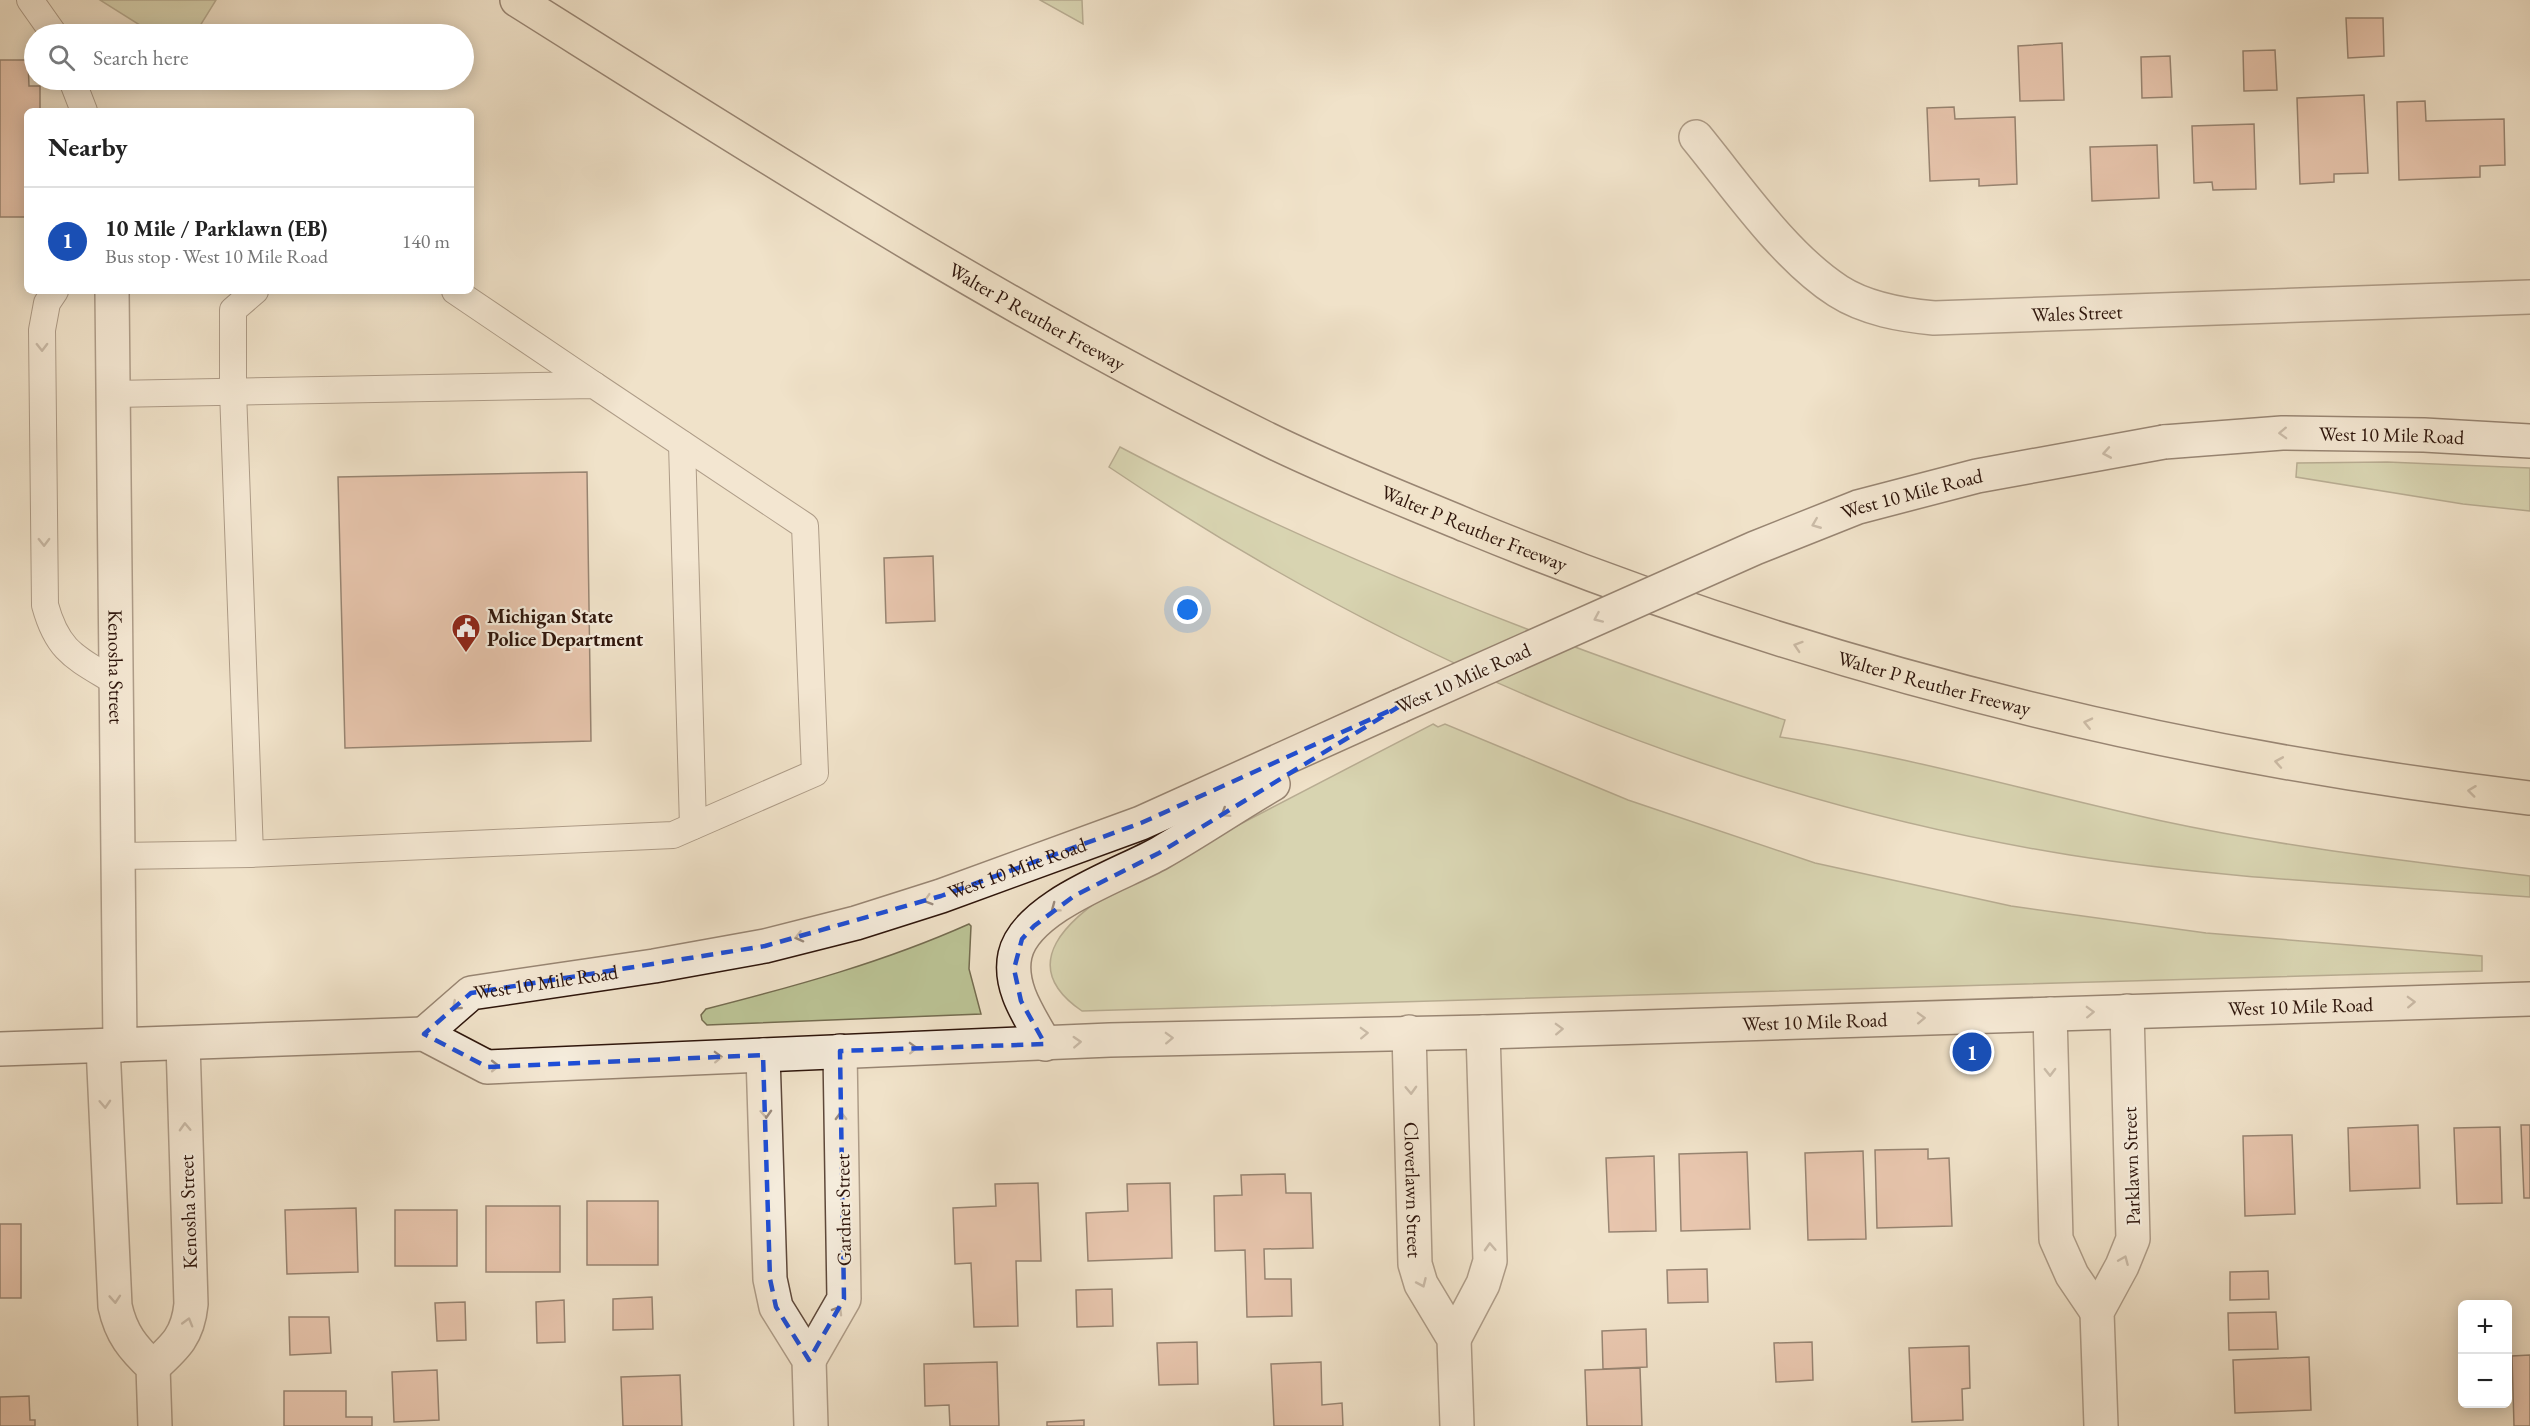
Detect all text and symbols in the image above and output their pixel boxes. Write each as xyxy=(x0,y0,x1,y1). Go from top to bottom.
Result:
search box xyxy=(24,24,474,90)
icon: search xyxy=(45,41,78,74)
text: Search here xyxy=(93,43,188,72)
text: Nearby xyxy=(48,130,128,164)
text: 10 Mile / Parklawn (EB) xyxy=(105,214,328,243)
text: 1 xyxy=(62,228,73,254)
text: 140 m xyxy=(402,228,450,254)
text: Bus stop · West 10 Mile Road xyxy=(105,243,328,269)
street label: Walter P Reuther Freeway xyxy=(944,256,1130,377)
street label: Wales Street xyxy=(2031,298,2124,328)
one-way arrow xyxy=(36,342,48,351)
street label: West 10 Mile Road xyxy=(2319,421,2466,450)
one-way arrow xyxy=(2278,427,2287,440)
one-way arrow xyxy=(2102,446,2111,458)
street label: West 10 Mile Road xyxy=(1837,462,1985,525)
street label: Walter P Reuther Freeway xyxy=(1377,478,1571,577)
one-way arrow xyxy=(1811,517,1822,529)
one-way arrow xyxy=(38,537,50,546)
your location xyxy=(1173,595,1202,624)
place label: Michigan State Police Department xyxy=(487,603,644,652)
street label: Kenosha Street xyxy=(102,610,130,725)
one-way arrow xyxy=(1594,610,1605,622)
public building icon: Michigan State Police Department xyxy=(450,612,482,654)
street label: West 10 Mile Road xyxy=(1391,636,1536,719)
one-way arrow xyxy=(1793,641,1804,653)
street label: Walter P Reuther Freeway xyxy=(1835,645,2034,722)
one-way arrow xyxy=(2083,718,2093,731)
one-way arrow xyxy=(2274,756,2284,769)
one-way arrow xyxy=(2467,786,2476,798)
one-way arrow xyxy=(1220,806,1231,817)
street label: West 10 Mile Road xyxy=(944,831,1091,905)
one-way arrow xyxy=(923,893,934,905)
one-way arrow xyxy=(1050,901,1061,912)
one-way arrow xyxy=(794,930,805,942)
street label: West 10 Mile Road xyxy=(472,958,621,1005)
street label: West 10 Mile Road xyxy=(2227,991,2375,1022)
one-way arrow xyxy=(2406,996,2415,1009)
one-way arrow xyxy=(452,999,463,1010)
street label: West 10 Mile Road xyxy=(1742,1006,1889,1037)
one-way arrow xyxy=(2085,1006,2094,1019)
one-way arrow xyxy=(1917,1012,1926,1024)
one-way arrow xyxy=(1554,1023,1563,1036)
one-way arrow xyxy=(1359,1027,1368,1039)
pin: 1 xyxy=(1952,1030,1992,1074)
one-way arrow xyxy=(1164,1032,1173,1045)
one-way arrow xyxy=(1073,1036,1082,1049)
one-way arrow xyxy=(908,1042,917,1055)
one-way arrow xyxy=(714,1051,723,1063)
one-way arrow xyxy=(491,1060,500,1073)
one-way arrow xyxy=(2044,1068,2057,1077)
one-way arrow xyxy=(1405,1086,1417,1095)
one-way arrow xyxy=(99,1100,112,1109)
street label: Parklawn Street xyxy=(2116,1106,2146,1226)
one-way arrow xyxy=(759,1109,772,1118)
one-way arrow xyxy=(835,1112,847,1121)
street label: Cloverlawn Street xyxy=(1398,1122,1428,1259)
one-way arrow xyxy=(179,1123,191,1132)
street label: Gardner Street xyxy=(829,1153,857,1266)
street label: Kenosha Street xyxy=(173,1154,203,1270)
one-way arrow xyxy=(1483,1242,1496,1251)
one-way arrow xyxy=(2117,1256,2129,1267)
one-way arrow xyxy=(1415,1277,1427,1288)
one-way arrow xyxy=(108,1294,121,1304)
map controls xyxy=(2458,1300,2512,1408)
button: + xyxy=(2458,1300,2512,1354)
one-way arrow xyxy=(831,1305,842,1316)
one-way arrow xyxy=(180,1317,193,1327)
button: − xyxy=(2458,1354,2512,1408)

